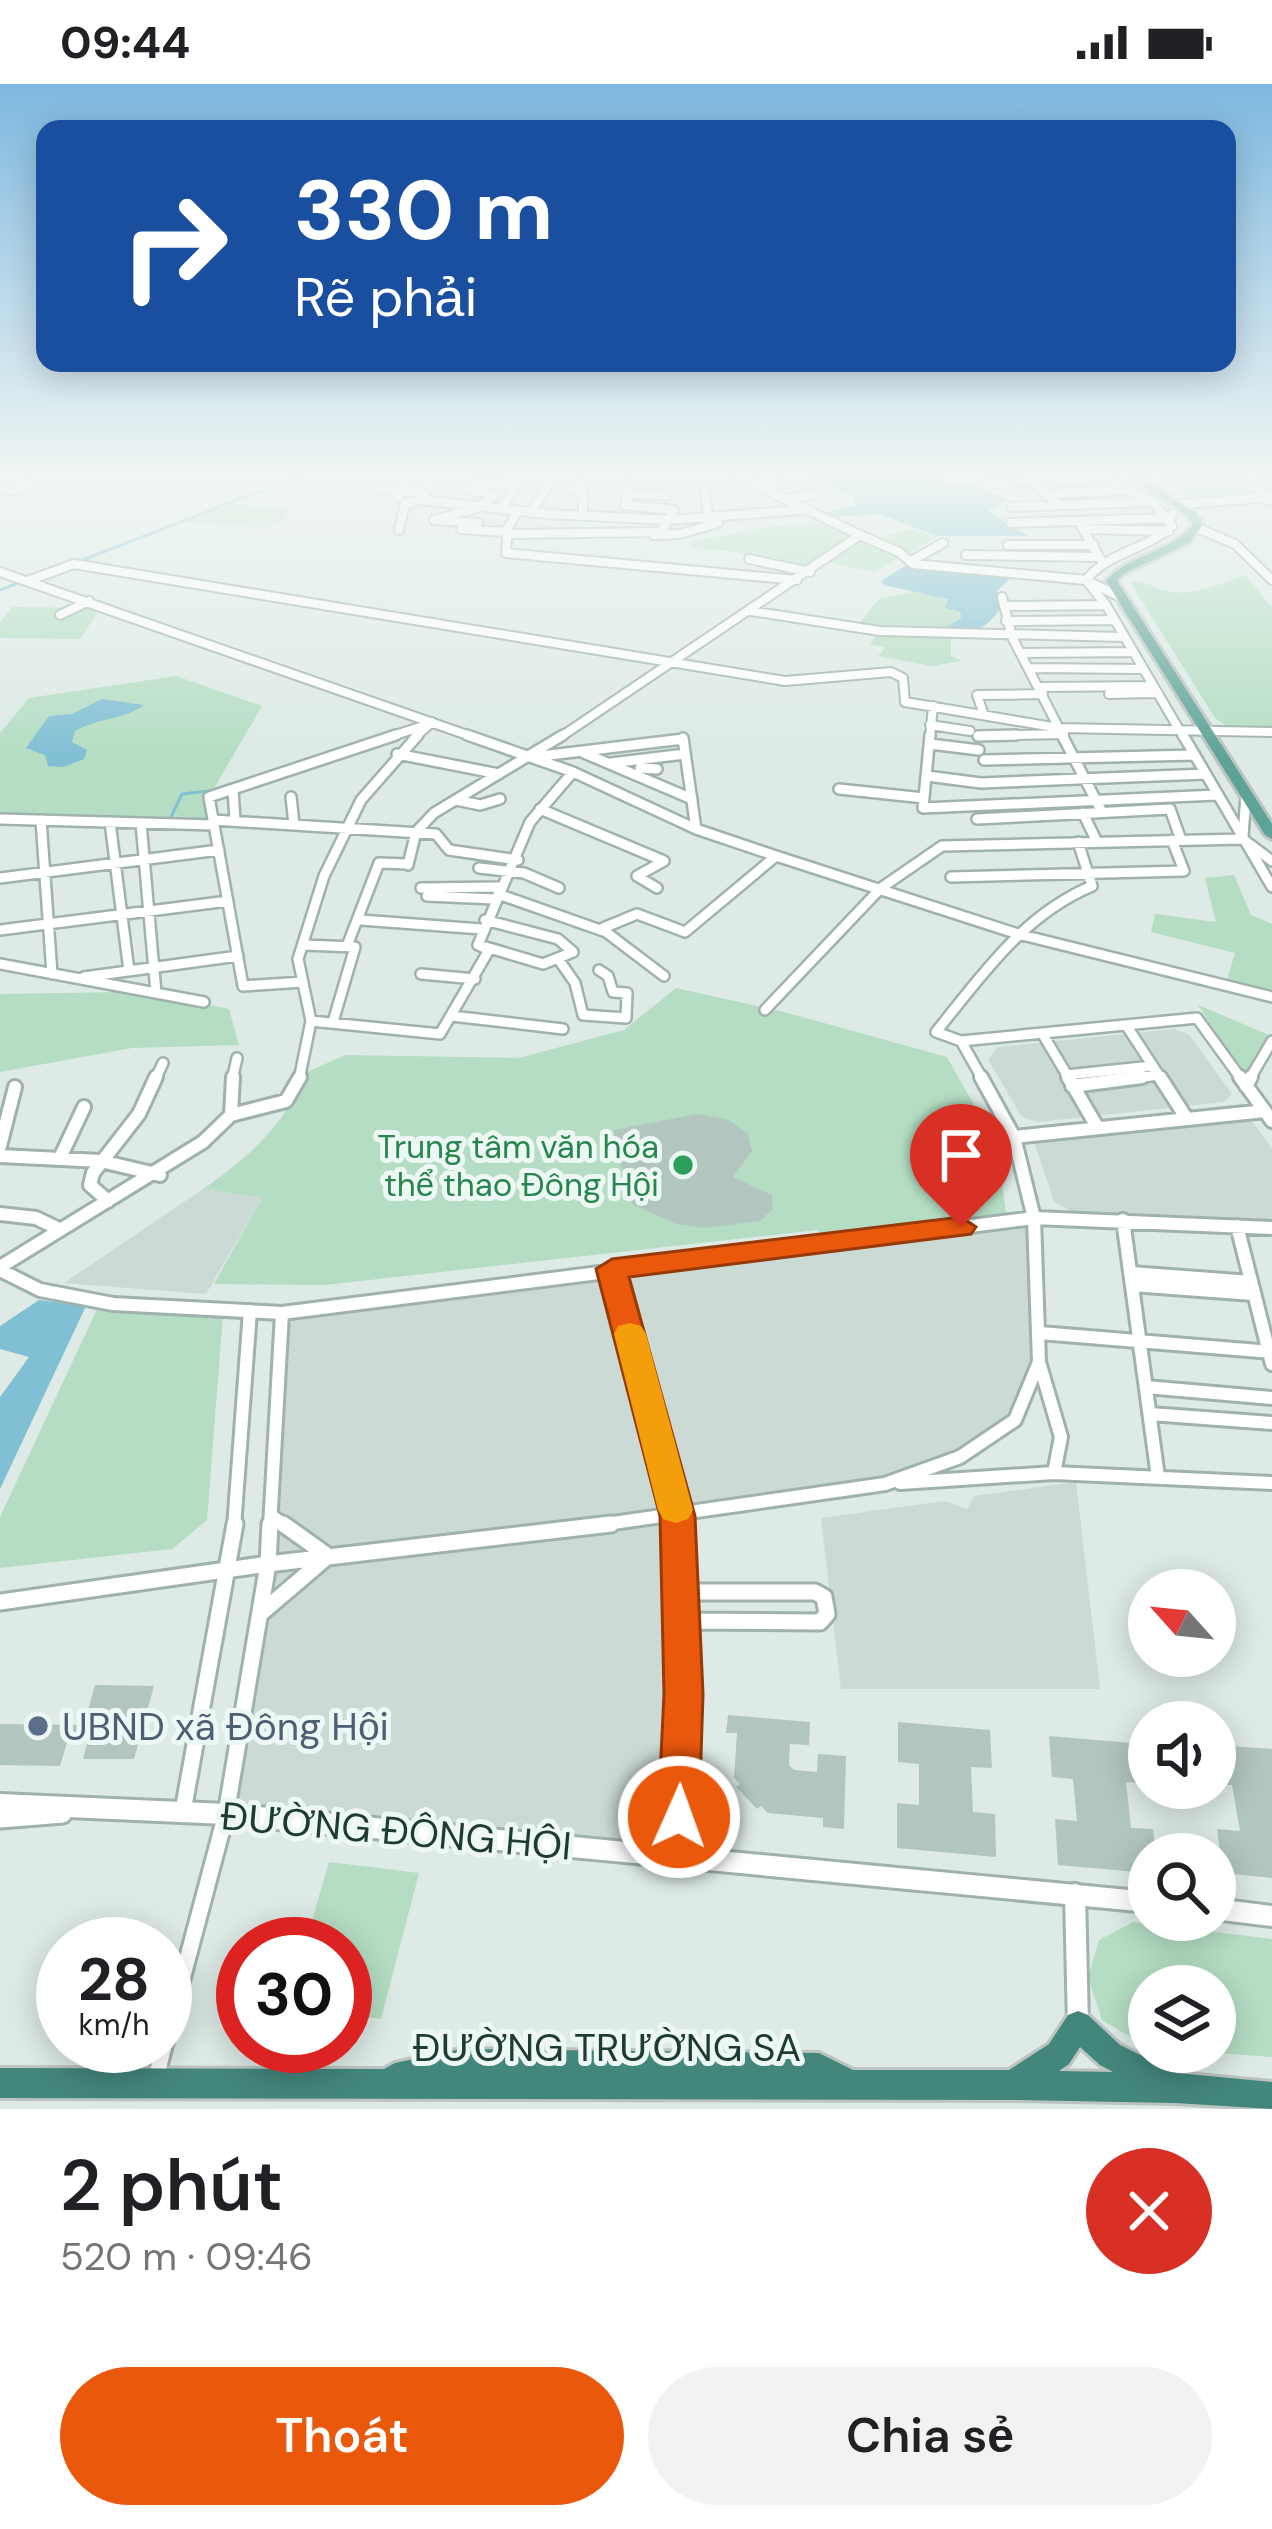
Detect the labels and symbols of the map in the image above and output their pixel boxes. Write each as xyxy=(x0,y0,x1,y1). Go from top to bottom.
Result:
pin xyxy=(910,1104,1012,1227)
place label: Trung tâm văn hóa thể thao Đông Hội xyxy=(377,1125,659,1206)
marker: Trung tâm văn hóa thể thao Đông Hội xyxy=(670,1152,696,1178)
north arrow xyxy=(1128,1569,1236,1677)
place label: UBND xã Đông Hội xyxy=(62,1701,389,1752)
marker: UBND xã Đông Hội xyxy=(25,1713,51,1739)
position arrow xyxy=(616,1754,742,1880)
street label: ĐƯỜNG ĐÔNG HỘI xyxy=(218,1790,574,1872)
speed limit sign: 30 xyxy=(216,1917,372,2073)
street label: ĐƯỜNG TRƯỜNG SA xyxy=(413,2022,801,2073)

